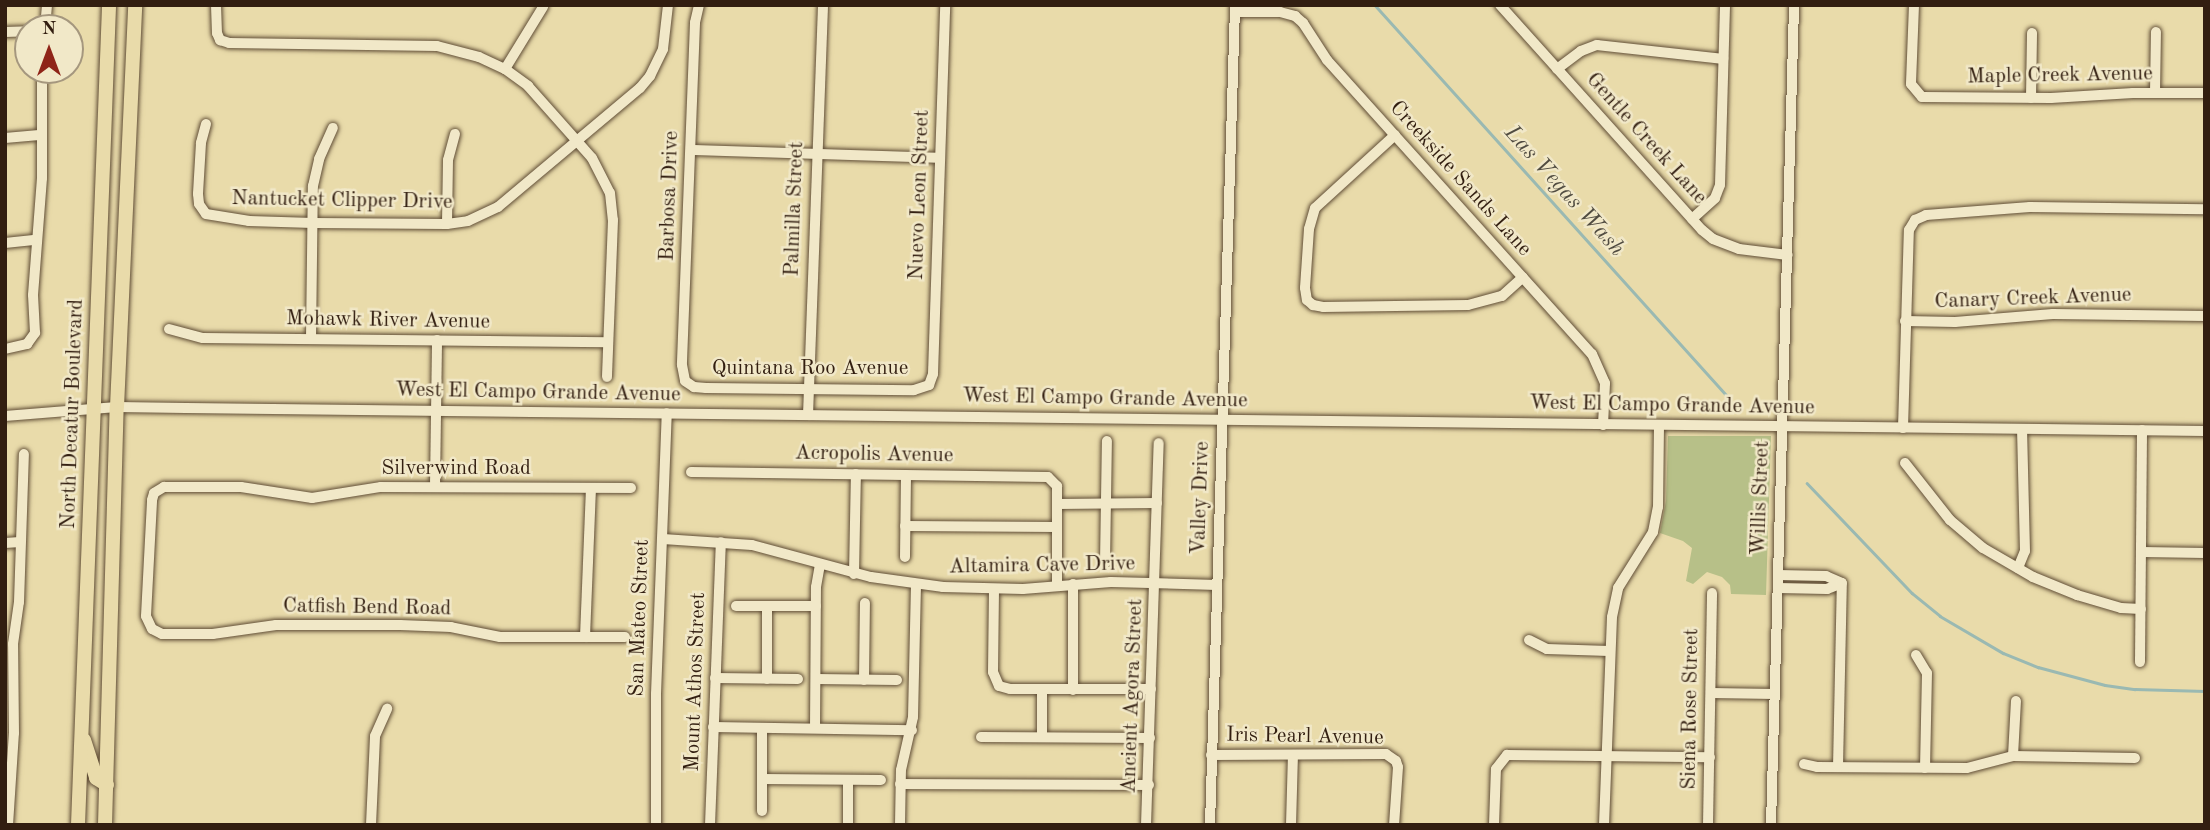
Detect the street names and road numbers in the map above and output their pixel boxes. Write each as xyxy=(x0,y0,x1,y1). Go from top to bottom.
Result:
street label: Maple Creek Avenue xyxy=(1967,62,2153,90)
street label: Gentle Creek Lane xyxy=(1580,68,1712,210)
street label: Creekside Sands Lane xyxy=(1384,96,1536,262)
street label: Nuevo Leon Street xyxy=(904,109,936,281)
street label: Barbosa Drive xyxy=(655,130,685,262)
street label: Palmilla Street xyxy=(780,141,810,277)
street label: Nantucket Clipper Drive xyxy=(231,186,453,216)
street label: Canary Creek Avenue xyxy=(1934,283,2132,315)
street label: North Decatur Boulevard xyxy=(56,298,90,530)
street label: Mohawk River Avenue xyxy=(286,307,490,335)
street label: Quintana Roo Avenue xyxy=(712,356,908,382)
street label: West El Campo Grande Avenue xyxy=(395,378,681,408)
street label: West El Campo Grande Avenue xyxy=(962,384,1248,414)
street label: West El Campo Grande Avenue xyxy=(1529,391,1815,421)
street label: Willis Street xyxy=(1746,440,1776,556)
street label: Acropolis Avenue xyxy=(795,441,953,469)
street label: Valley Drive xyxy=(1186,441,1216,555)
street label: Silverwind Road xyxy=(381,456,531,482)
street label: San Mateo Street xyxy=(625,539,655,697)
street label: Altamira Cave Drive xyxy=(949,552,1135,580)
street label: Mount Athos Street xyxy=(680,592,712,772)
street label: Catfish Bend Road xyxy=(283,594,451,622)
street label: Ancient Agora Street xyxy=(1117,598,1149,794)
street label: Siena Rose Street xyxy=(1677,628,1705,790)
street label: Iris Pearl Avenue xyxy=(1226,723,1384,751)

